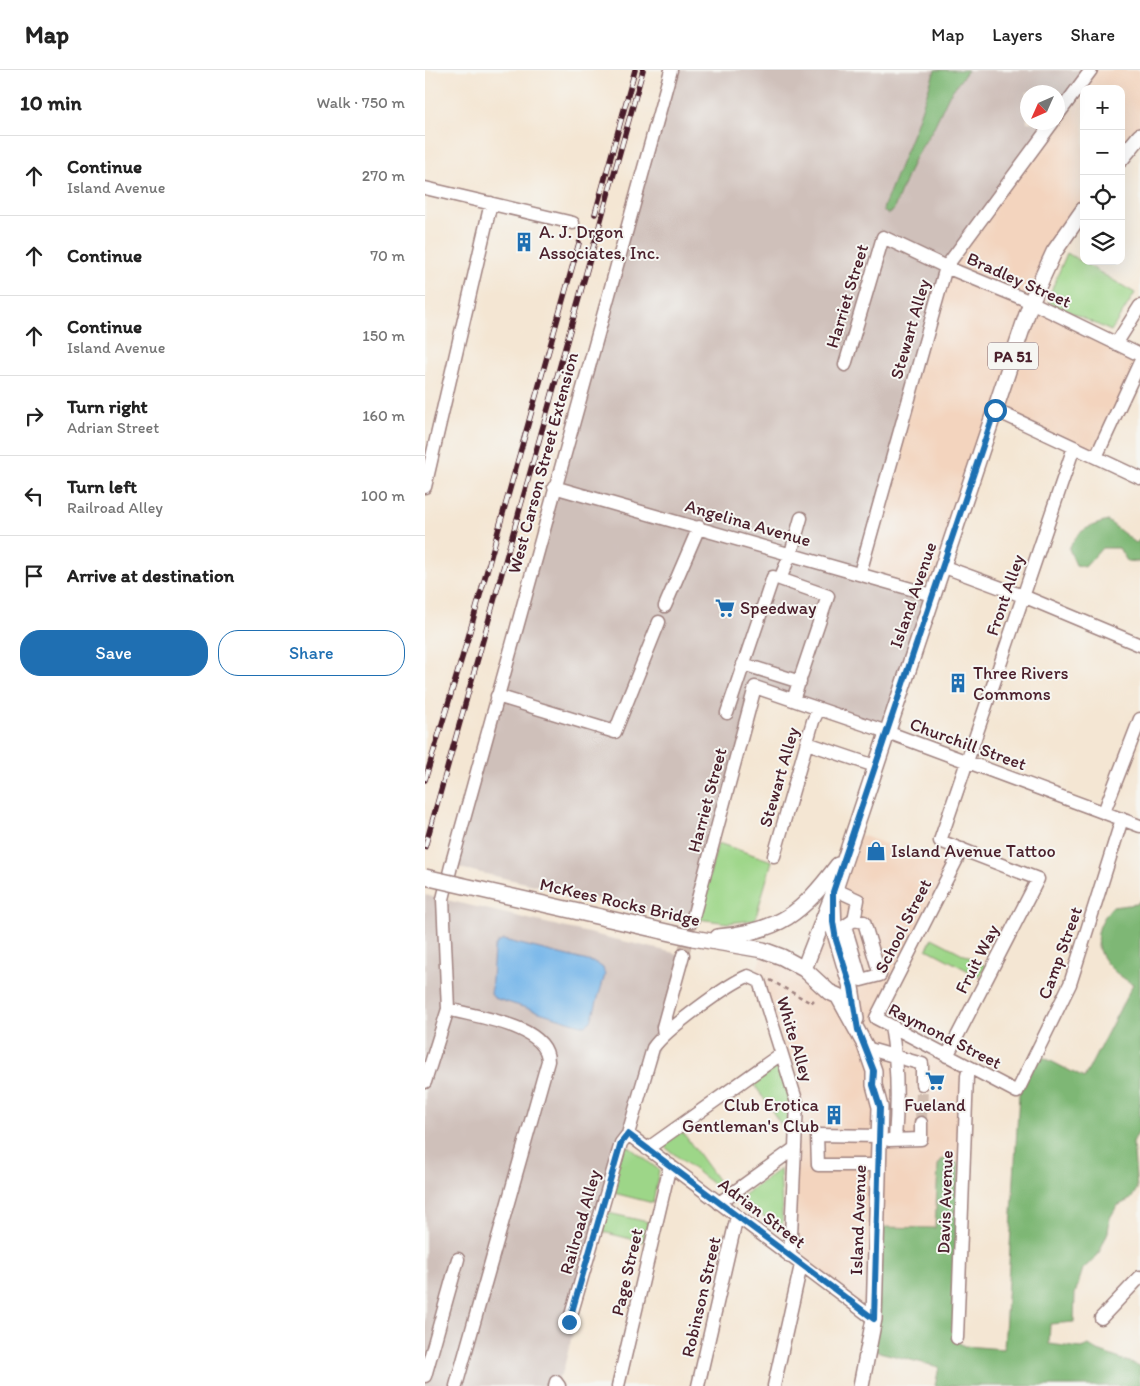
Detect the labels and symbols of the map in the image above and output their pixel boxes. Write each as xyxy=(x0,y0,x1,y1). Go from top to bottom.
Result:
north arrow xyxy=(1020,85,1065,130)
place label: A. J. Drgon Associates, Inc. xyxy=(539,221,660,264)
building icon: A. J. Drgon Associates, Inc. xyxy=(513,231,535,253)
street label: Harriet Street xyxy=(821,241,873,351)
street label: Bradley Street xyxy=(963,247,1075,313)
street label: Stewart Alley xyxy=(885,276,935,382)
road number: PA 51 xyxy=(988,342,1038,370)
street label: West Carson Street Extension xyxy=(503,350,583,576)
route start xyxy=(984,399,1007,422)
street label: Angelina Avenue xyxy=(683,495,813,551)
street label: Island Avenue xyxy=(885,539,941,651)
street label: Front Alley xyxy=(981,551,1029,639)
supermarket icon: Speedway xyxy=(714,597,736,619)
place label: Speedway xyxy=(740,597,817,619)
place label: Three Rivers Commons xyxy=(973,662,1069,705)
building icon: Three Rivers Commons xyxy=(947,672,969,694)
street label: Churchill Street xyxy=(907,713,1030,775)
street label: Stewart Alley xyxy=(754,724,804,830)
street label: Harriet Street xyxy=(682,745,732,855)
shop icon: Island Avenue Tattoo xyxy=(865,840,887,862)
place label: Island Avenue Tattoo xyxy=(891,840,1056,862)
street label: McKees Rocks Bridge xyxy=(538,873,702,931)
street label: School Street xyxy=(870,875,936,977)
street label: Camp Street xyxy=(1033,903,1087,1002)
street label: Fruit Way xyxy=(950,920,1004,997)
street label: White Alley xyxy=(772,994,819,1085)
street label: Raymond Street xyxy=(885,998,1006,1074)
supermarket icon: Fueland xyxy=(924,1070,946,1092)
place label: Club Erotica Gentleman's Club xyxy=(682,1094,820,1137)
place label: Fueland xyxy=(904,1094,966,1116)
building icon: Club Erotica Gentleman's Club xyxy=(823,1104,845,1126)
street label: Davis Avenue xyxy=(932,1150,958,1254)
street label: Island Avenue xyxy=(845,1164,871,1276)
street label: Railroad Alley xyxy=(555,1167,606,1277)
street label: Adrian Street xyxy=(714,1173,810,1253)
street label: Page Street xyxy=(606,1226,648,1318)
street label: Robinson Street xyxy=(676,1234,726,1359)
route end xyxy=(558,1311,581,1334)

